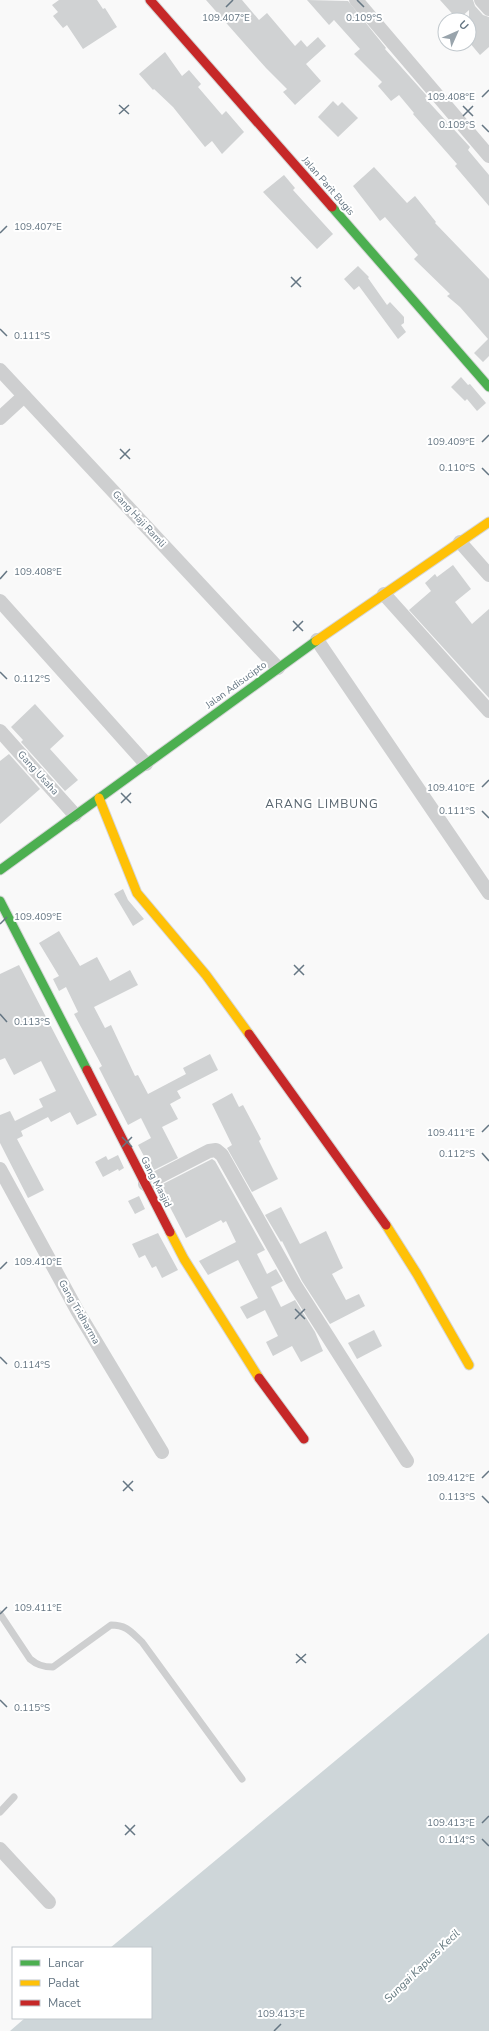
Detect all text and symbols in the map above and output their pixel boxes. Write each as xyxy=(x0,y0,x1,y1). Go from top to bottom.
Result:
text: 109.407°E xyxy=(202,11,250,25)
text: 0.109°S xyxy=(346,11,382,25)
north arrow xyxy=(437,12,477,52)
text: U xyxy=(456,17,472,33)
text: 109.408°E xyxy=(427,90,475,104)
text: 0.109°S xyxy=(439,118,475,132)
street label: Jalan Parit Bugis xyxy=(298,153,358,219)
text: 109.407°E xyxy=(14,220,62,234)
text: 0.111°S xyxy=(14,329,50,343)
text: 109.409°E xyxy=(427,435,475,449)
text: 0.110°S xyxy=(439,461,475,475)
street label: Gang Haji Ramli xyxy=(109,488,169,550)
text: 109.408°E xyxy=(14,565,62,579)
street label: Jalan Adisucipto xyxy=(202,658,270,713)
text: 0.112°S xyxy=(14,672,50,686)
street label: Gang Usaha xyxy=(14,748,62,798)
text: 109.410°E xyxy=(427,781,475,795)
district label: ARANG LIMBUNG xyxy=(265,796,379,812)
text: 0.111°S xyxy=(439,804,475,818)
text: 109.409°E xyxy=(14,910,62,924)
text: 0.113°S xyxy=(14,1015,50,1029)
text: 109.411°E xyxy=(427,1126,475,1140)
text: 0.112°S xyxy=(439,1147,475,1161)
street label: Gang Masjid xyxy=(137,1154,175,1210)
text: 109.410°E xyxy=(14,1255,62,1269)
street label: Gang Tridharma xyxy=(55,1277,103,1347)
text: 0.114°S xyxy=(14,1358,50,1372)
text: 109.412°E xyxy=(427,1471,475,1485)
text: 0.113°S xyxy=(439,1490,475,1504)
text: 109.411°E xyxy=(14,1601,62,1615)
text: 0.115°S xyxy=(14,1701,50,1715)
text: 109.413°E xyxy=(427,1816,475,1830)
text: 0.114°S xyxy=(439,1833,475,1847)
water label: Sungai Kapuas Kecil xyxy=(381,1926,463,2006)
legend xyxy=(12,1947,152,2019)
text: Lancar xyxy=(48,1955,85,1971)
text: Padat xyxy=(48,1975,80,1991)
text: Macet xyxy=(48,1995,81,2011)
text: 109.413°E xyxy=(257,2007,305,2021)

